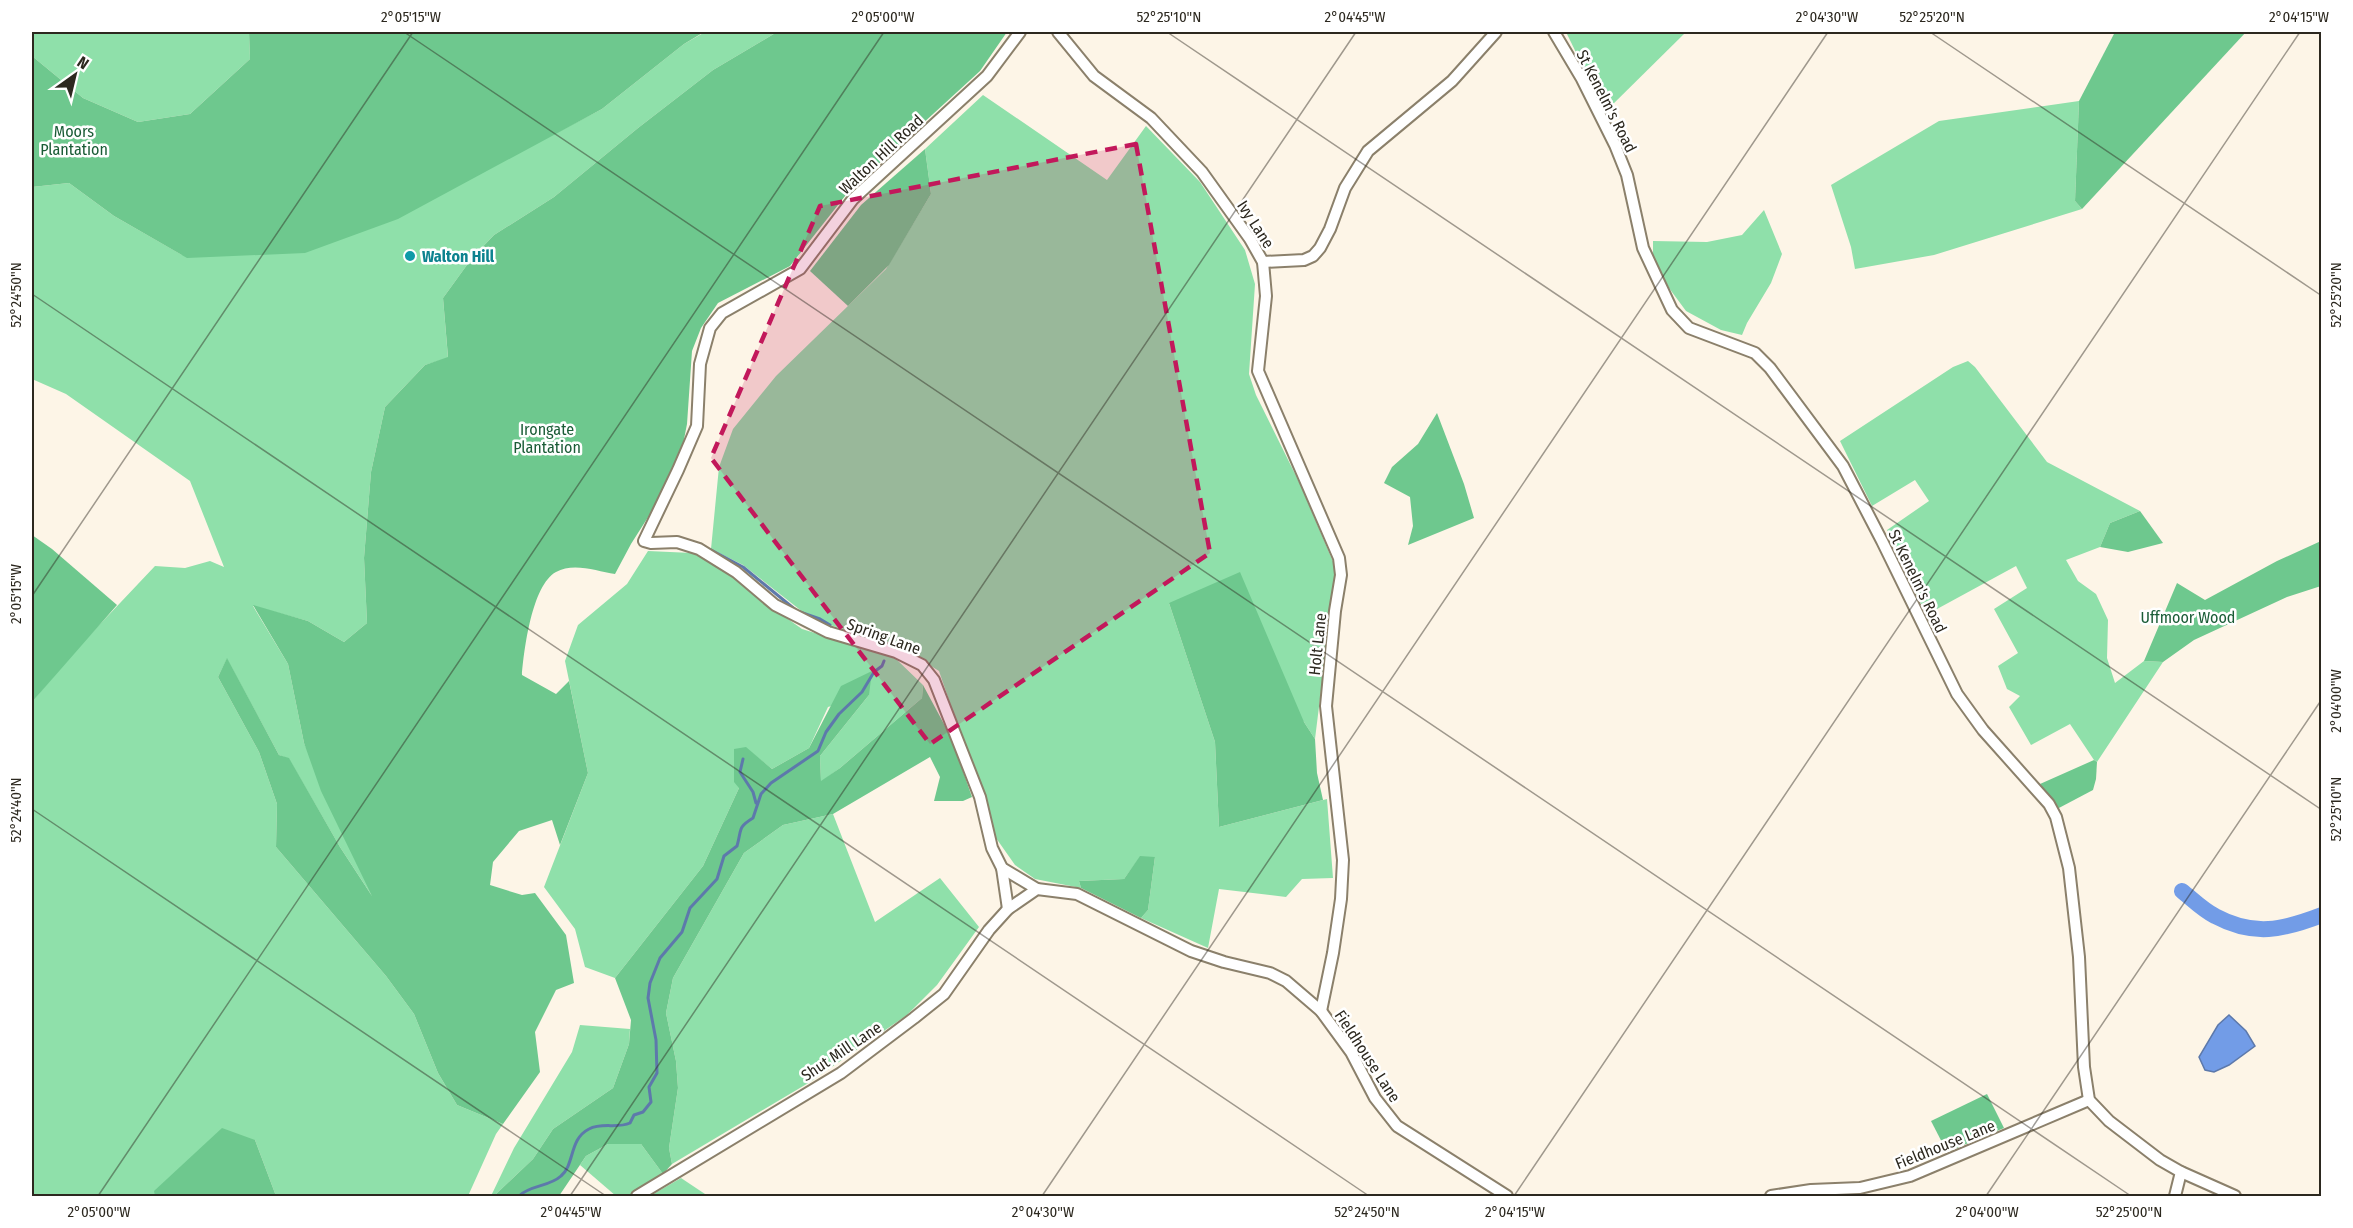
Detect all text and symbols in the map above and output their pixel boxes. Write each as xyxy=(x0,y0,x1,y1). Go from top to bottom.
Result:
text: 2°05'15"W xyxy=(381,8,441,26)
text: 2°05'00"W xyxy=(851,8,915,26)
text: 52°25'10"N xyxy=(1137,8,1201,26)
text: 2°04'45"W xyxy=(1325,8,1385,26)
text: 2°04'30"W xyxy=(1796,8,1858,26)
text: 52°25'20"N xyxy=(1899,8,1965,26)
text: 2°04'15"W xyxy=(2269,8,2329,26)
north arrow xyxy=(45,45,105,105)
street label: St Kenelm's Road xyxy=(1573,47,1641,156)
text: N xyxy=(74,52,92,74)
street label: Walton Hill Road xyxy=(835,111,927,198)
park label: Moors Plantation xyxy=(40,122,108,159)
street label: Ivy Lane xyxy=(1233,197,1278,252)
place label: Walton Hill xyxy=(422,247,495,266)
marker: Walton Hill xyxy=(403,249,417,263)
text: 52°24'50"N xyxy=(7,262,25,328)
text: 52°25'20"N xyxy=(2327,262,2345,328)
park label: Irongate Plantation xyxy=(513,420,581,457)
street label: St Kenelm's Road xyxy=(1884,526,1951,636)
text: 2°05'15"W xyxy=(7,564,25,624)
park label: Uffmoor Wood xyxy=(2141,608,2235,627)
street label: Holt Lane xyxy=(1305,612,1330,676)
street label: Spring Lane xyxy=(844,614,923,659)
text: 2°04'00"W xyxy=(2327,669,2345,733)
text: 52°24'40"N xyxy=(7,777,25,843)
text: 52°25'10"N xyxy=(2327,777,2345,841)
street label: Fieldhouse Lane xyxy=(1331,1007,1404,1106)
street label: Shut Mill Lane xyxy=(798,1018,885,1085)
street label: Fieldhouse Lane xyxy=(1892,1116,1998,1173)
text: 2°05'00"W xyxy=(67,1203,131,1221)
text: 2°04'45"W xyxy=(541,1203,601,1221)
text: 2°04'30"W xyxy=(1012,1203,1074,1221)
text: 52°24'50"N xyxy=(1334,1203,1400,1221)
text: 2°04'15"W xyxy=(1485,1203,1545,1221)
text: 2°04'00"W xyxy=(1955,1203,2019,1221)
text: 52°25'00"N xyxy=(2096,1203,2162,1221)

